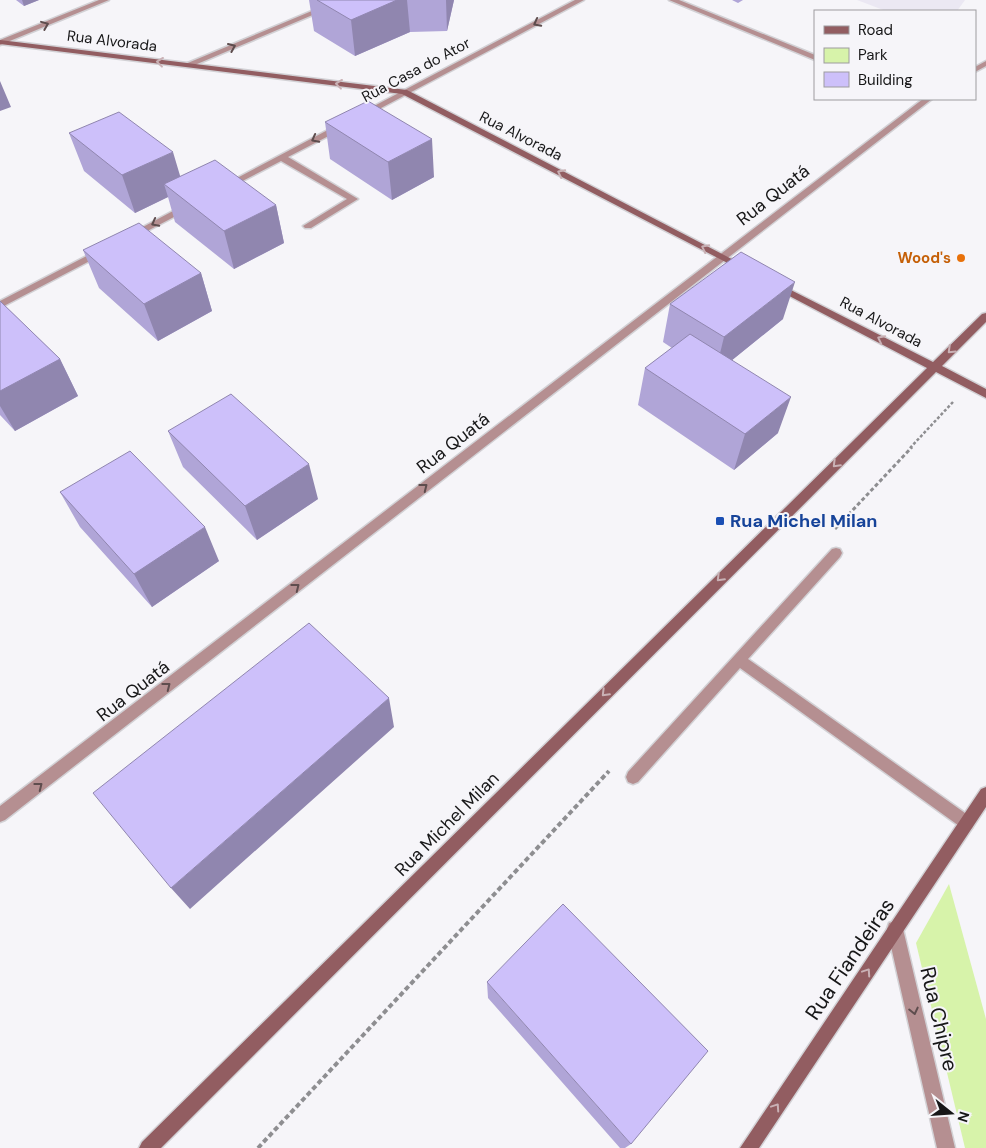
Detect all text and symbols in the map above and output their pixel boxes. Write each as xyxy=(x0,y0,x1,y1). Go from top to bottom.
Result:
legend xyxy=(814,10,976,100)
one-way arrow xyxy=(533,17,542,27)
one-way arrow xyxy=(40,20,49,31)
text: Road xyxy=(858,20,893,40)
street label: Rua Alvorada xyxy=(66,26,158,56)
street label: Rua Casa do Ator xyxy=(358,33,474,107)
one-way arrow xyxy=(227,42,236,53)
text: Park xyxy=(858,45,888,65)
one-way arrow xyxy=(156,57,164,68)
text: Building xyxy=(858,70,913,90)
one-way arrow xyxy=(334,79,342,90)
street label: Rua Alvorada xyxy=(476,107,566,165)
one-way arrow xyxy=(311,133,320,143)
street label: Rua Quatá xyxy=(732,159,814,231)
one-way arrow xyxy=(557,169,566,179)
one-way arrow xyxy=(152,217,161,227)
one-way arrow xyxy=(701,244,710,254)
place label: Wood's xyxy=(897,248,951,268)
marker: Wood's xyxy=(955,252,967,264)
street label: Rua Alvorada xyxy=(836,292,926,352)
one-way arrow xyxy=(877,335,886,345)
one-way arrow xyxy=(948,344,957,353)
street label: Rua Quatá xyxy=(412,407,494,479)
one-way arrow xyxy=(832,458,841,467)
one-way arrow xyxy=(418,485,427,493)
place label: Rua Michel Milan xyxy=(730,509,877,533)
marker: Rua Michel Milan xyxy=(714,515,726,527)
one-way arrow xyxy=(717,573,726,582)
one-way arrow xyxy=(290,584,299,592)
street label: Rua Quatá xyxy=(92,655,174,727)
one-way arrow xyxy=(161,683,171,692)
one-way arrow xyxy=(602,687,611,696)
street label: Rua Michel Milan xyxy=(390,767,504,881)
one-way arrow xyxy=(33,782,42,791)
street label: Rua Fiandeiras xyxy=(799,893,901,1025)
street label: Rua Chipre xyxy=(913,964,965,1074)
one-way arrow xyxy=(860,969,870,978)
one-way arrow xyxy=(908,1007,919,1016)
north arrow xyxy=(926,1088,976,1138)
one-way arrow xyxy=(770,1104,779,1113)
text: N xyxy=(953,1109,974,1124)

